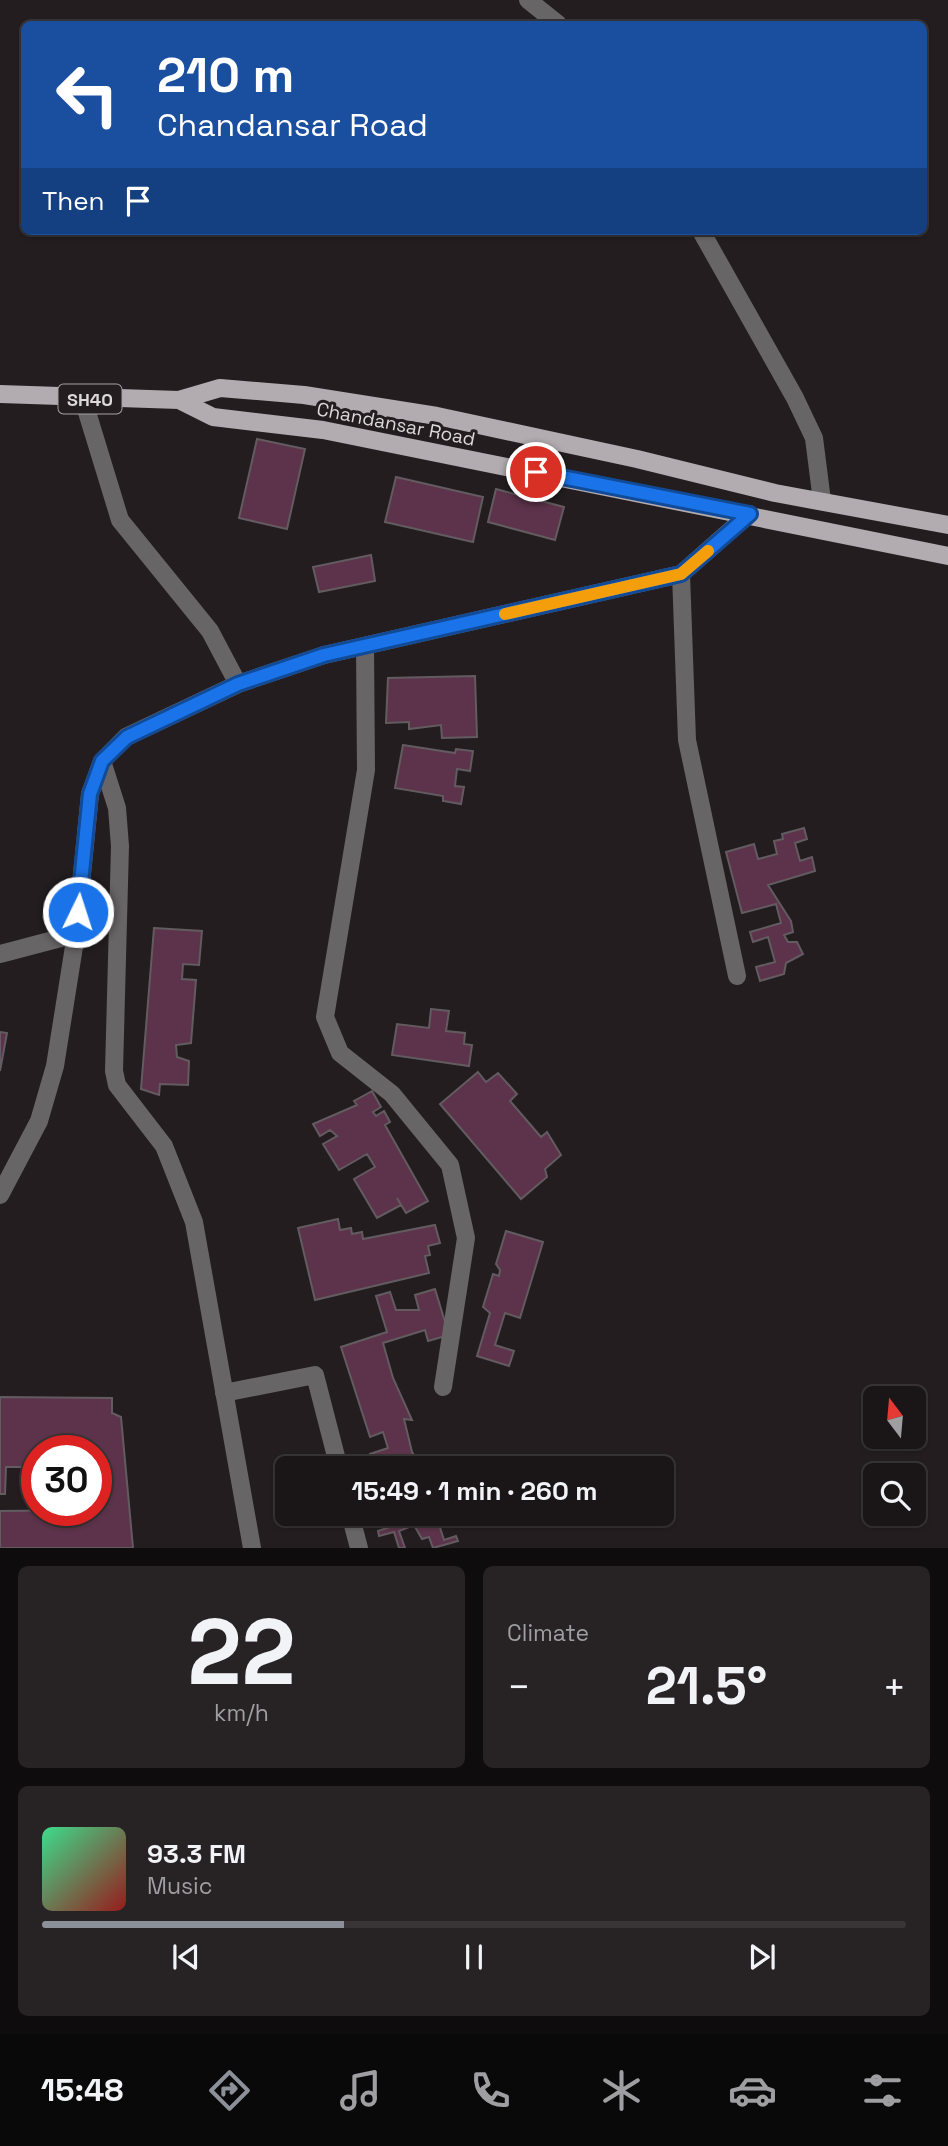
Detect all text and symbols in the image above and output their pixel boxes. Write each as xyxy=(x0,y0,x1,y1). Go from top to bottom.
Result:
text: 210 m xyxy=(157,44,294,106)
icon: left xyxy=(42,49,133,140)
text: Chandansar Road xyxy=(157,105,428,145)
icon: arrive xyxy=(119,182,157,220)
text: Then xyxy=(42,184,105,218)
road number: SH40 xyxy=(58,384,122,414)
street label: Chandansar Road xyxy=(315,396,477,452)
pin xyxy=(506,442,566,502)
icon: arrive xyxy=(517,453,555,491)
position arrow xyxy=(41,875,115,949)
north arrow xyxy=(863,1386,926,1449)
map controls xyxy=(863,1386,926,1526)
speed limit sign: 30 xyxy=(21,1435,112,1526)
button: search xyxy=(863,1463,926,1526)
text: 15:49 · 1 min · 260 m xyxy=(351,1474,598,1508)
text: 22 xyxy=(187,1594,296,1711)
text: Climate xyxy=(507,1618,589,1648)
text: 21.5° xyxy=(646,1653,767,1719)
text: − xyxy=(507,1663,531,1711)
text: + xyxy=(882,1663,906,1711)
text: km/h xyxy=(214,1698,269,1728)
text: 93.3 FM xyxy=(147,1837,246,1871)
text: Music xyxy=(147,1871,212,1901)
icon: previous xyxy=(167,1938,205,1976)
icon: pause xyxy=(455,1938,493,1976)
icon: next xyxy=(743,1938,781,1976)
icon: directions xyxy=(205,2066,254,2115)
icon: music xyxy=(336,2066,385,2115)
icon: phone xyxy=(466,2066,515,2115)
icon: climate xyxy=(597,2066,646,2115)
icon: car xyxy=(728,2066,777,2115)
icon: filters xyxy=(858,2066,907,2115)
text: 15:48 xyxy=(41,2070,124,2110)

